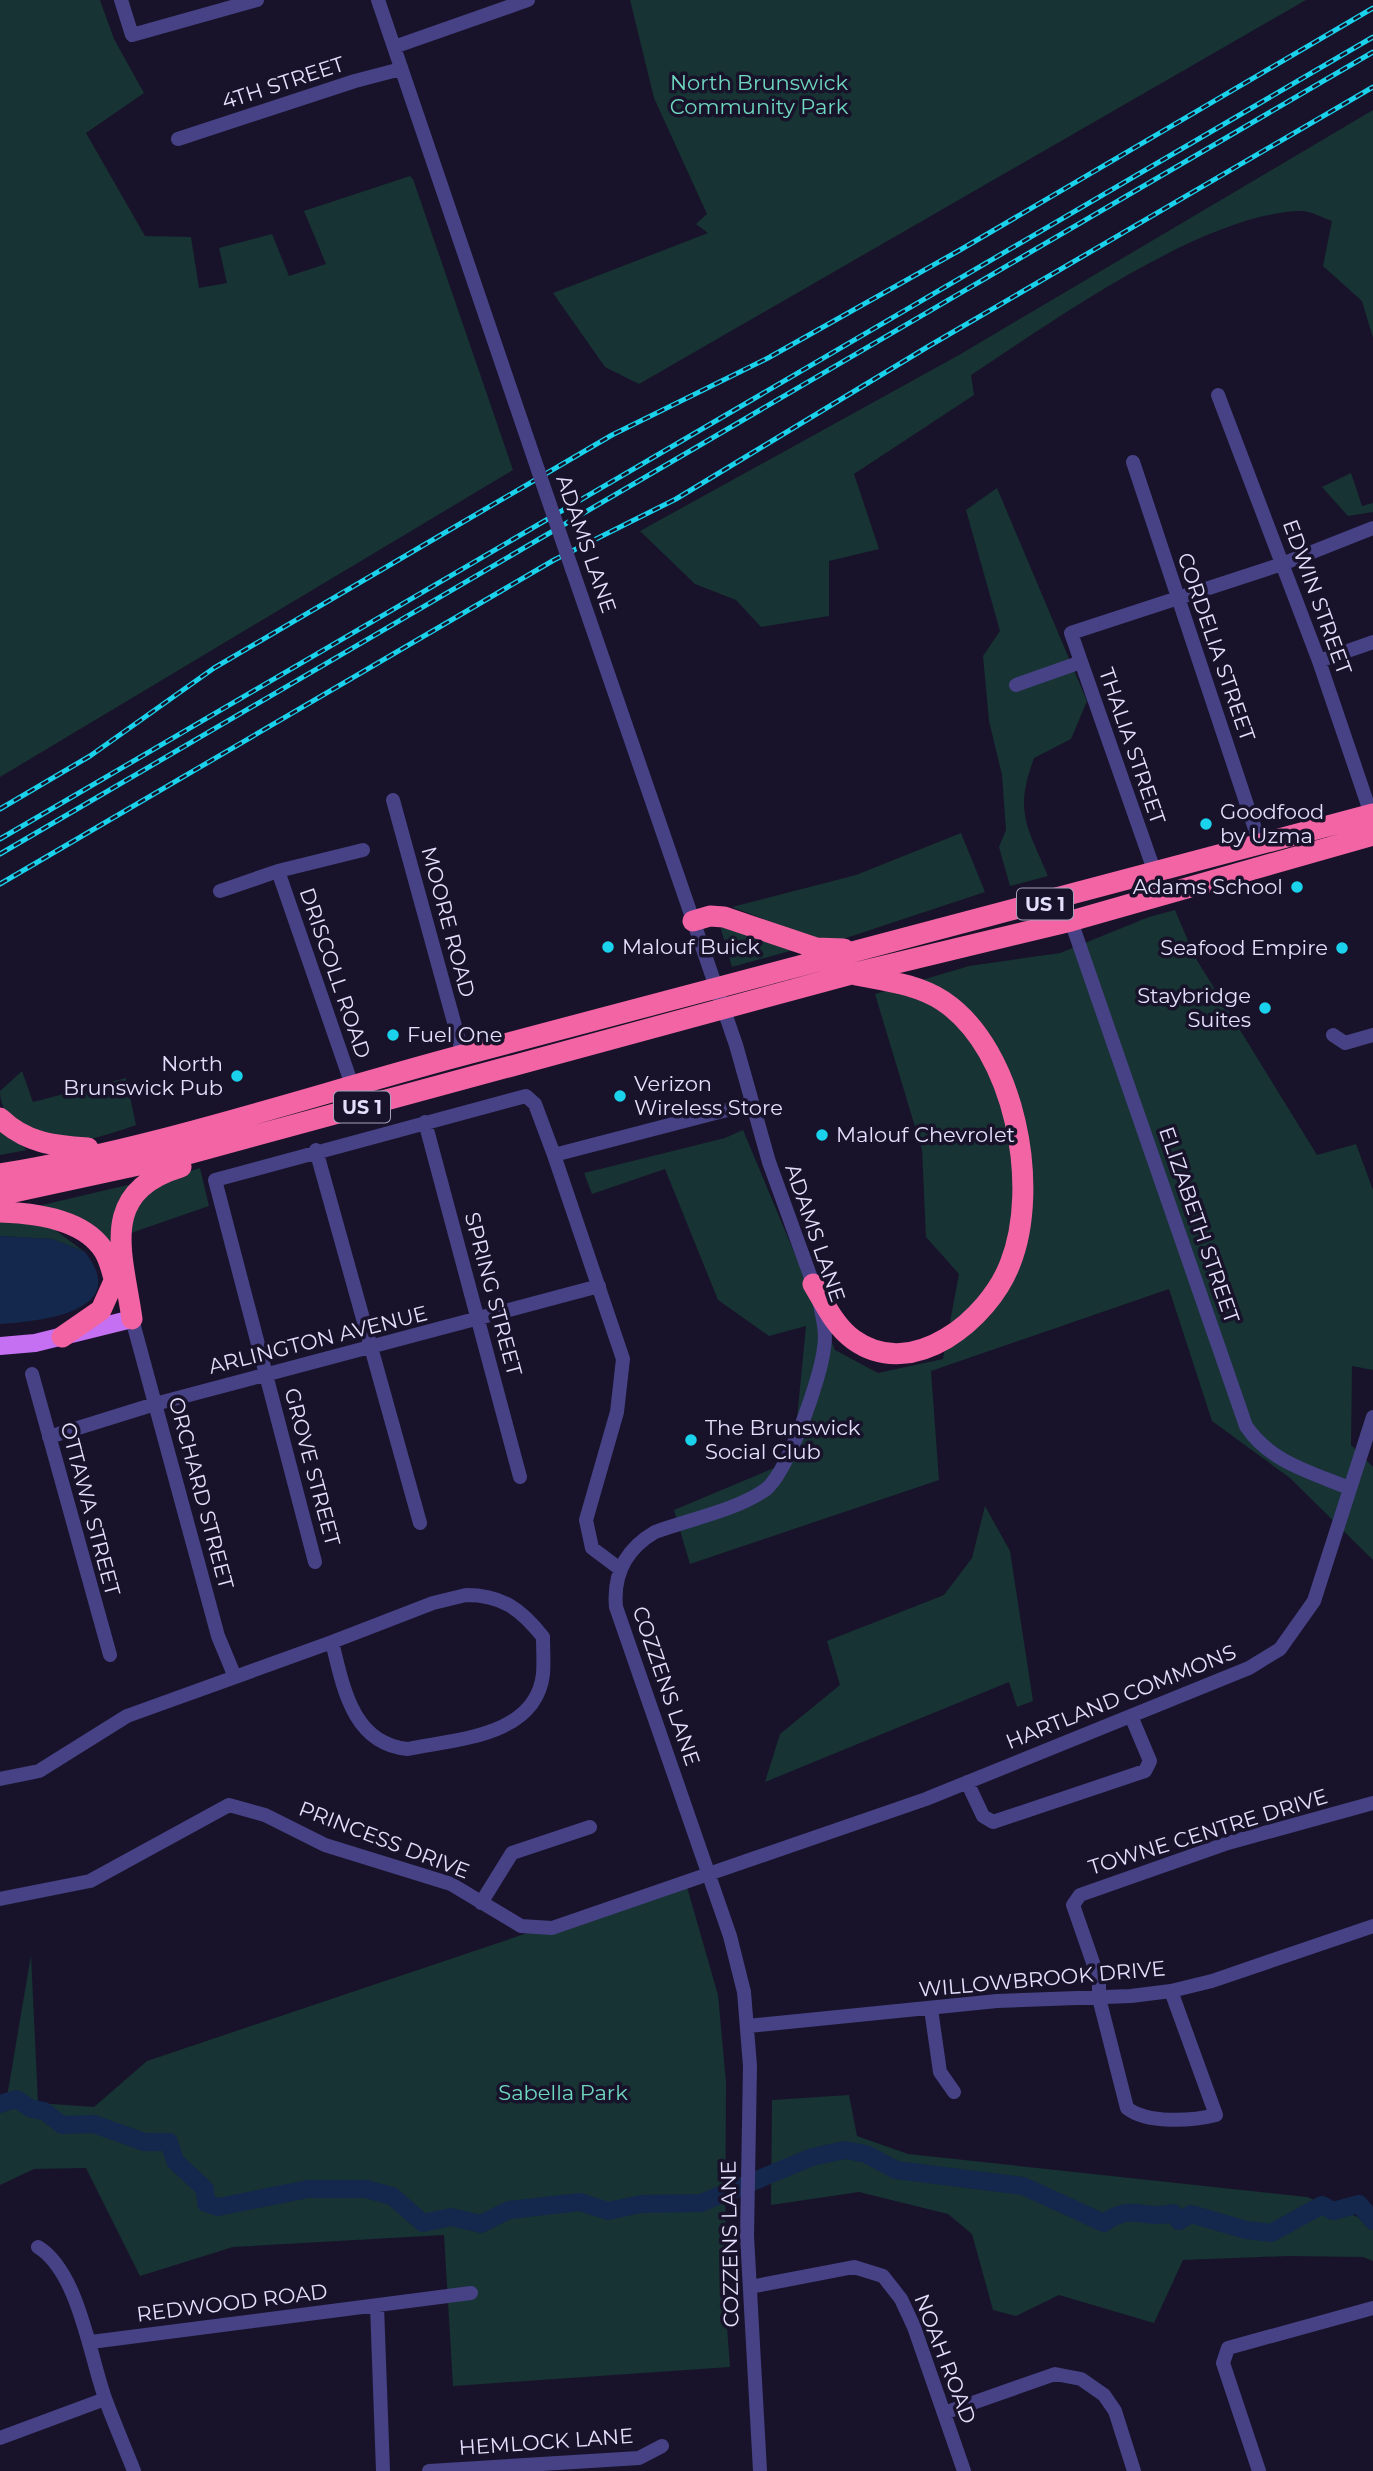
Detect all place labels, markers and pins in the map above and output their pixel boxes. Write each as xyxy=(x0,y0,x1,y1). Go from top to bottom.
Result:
place label: Goodfood by Uzma xyxy=(1220,799,1324,848)
marker: Goodfood by Uzma xyxy=(1198,816,1214,832)
place label: Adams School xyxy=(1133,874,1283,899)
marker: Adams School xyxy=(1289,879,1305,895)
place label: Malouf Buick xyxy=(622,934,760,959)
place label: Seafood Empire xyxy=(1160,935,1328,960)
marker: Malouf Buick xyxy=(600,939,616,955)
marker: Seafood Empire xyxy=(1334,940,1350,956)
place label: Staybridge Suites xyxy=(1137,983,1251,1032)
marker: Staybridge Suites xyxy=(1257,1000,1273,1016)
place label: Fuel One xyxy=(407,1022,502,1047)
marker: Fuel One xyxy=(385,1027,401,1043)
place label: North Brunswick Pub xyxy=(63,1051,223,1100)
marker: North Brunswick Pub xyxy=(229,1068,245,1084)
place label: Verizon Wireless Store xyxy=(634,1071,783,1120)
marker: Verizon Wireless Store xyxy=(612,1088,628,1104)
place label: Malouf Chevrolet xyxy=(836,1122,1015,1147)
marker: Malouf Chevrolet xyxy=(814,1127,830,1143)
place label: The Brunswick Social Club xyxy=(705,1415,861,1464)
marker: The Brunswick Social Club xyxy=(683,1432,699,1448)

